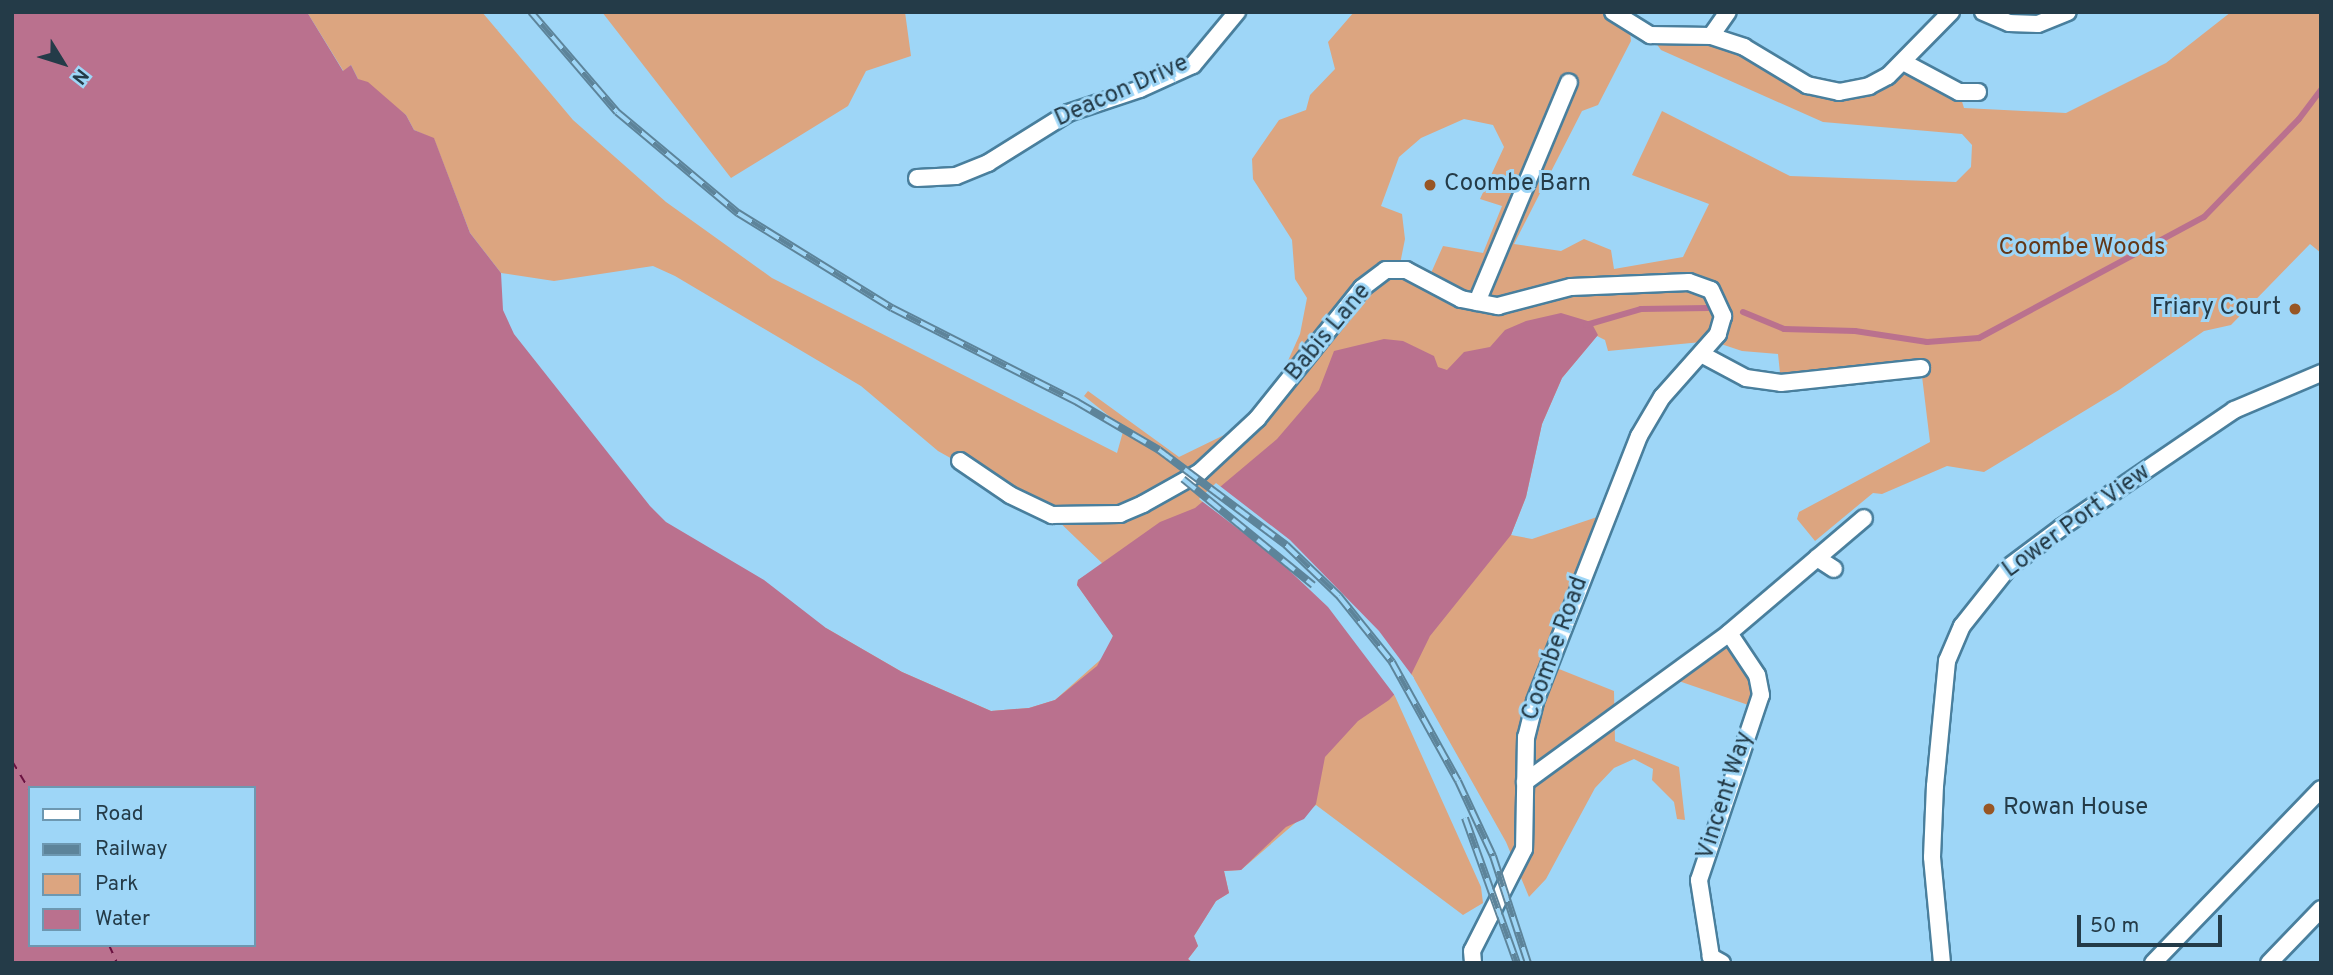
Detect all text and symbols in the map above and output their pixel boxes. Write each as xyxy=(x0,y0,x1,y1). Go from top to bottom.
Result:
north arrow xyxy=(28,28,98,98)
street label: Deacon Drive xyxy=(1051,50,1193,134)
text: N xyxy=(66,63,93,89)
place label: Coombe Barn xyxy=(1444,171,1591,199)
marker: Coombe Barn xyxy=(1422,177,1438,193)
park label: Coombe Woods xyxy=(1998,235,2166,263)
street label: Babis Lane xyxy=(1280,278,1378,388)
place label: Friary Court xyxy=(2152,295,2281,323)
marker: Friary Court xyxy=(2287,301,2303,317)
street label: Lower Port View xyxy=(1997,459,2157,585)
street label: Coombe Road xyxy=(1517,573,1595,725)
street label: Vincent Way xyxy=(1692,728,1760,864)
legend xyxy=(28,786,256,947)
place label: Rowan House xyxy=(2003,795,2148,823)
text: Road xyxy=(95,801,144,828)
marker: Rowan House xyxy=(1981,801,1997,817)
text: Railway xyxy=(95,836,168,863)
text: Park xyxy=(95,871,138,898)
scale bar xyxy=(2081,902,2226,946)
text: Water xyxy=(95,906,150,933)
text: 50 m xyxy=(2090,913,2139,940)

